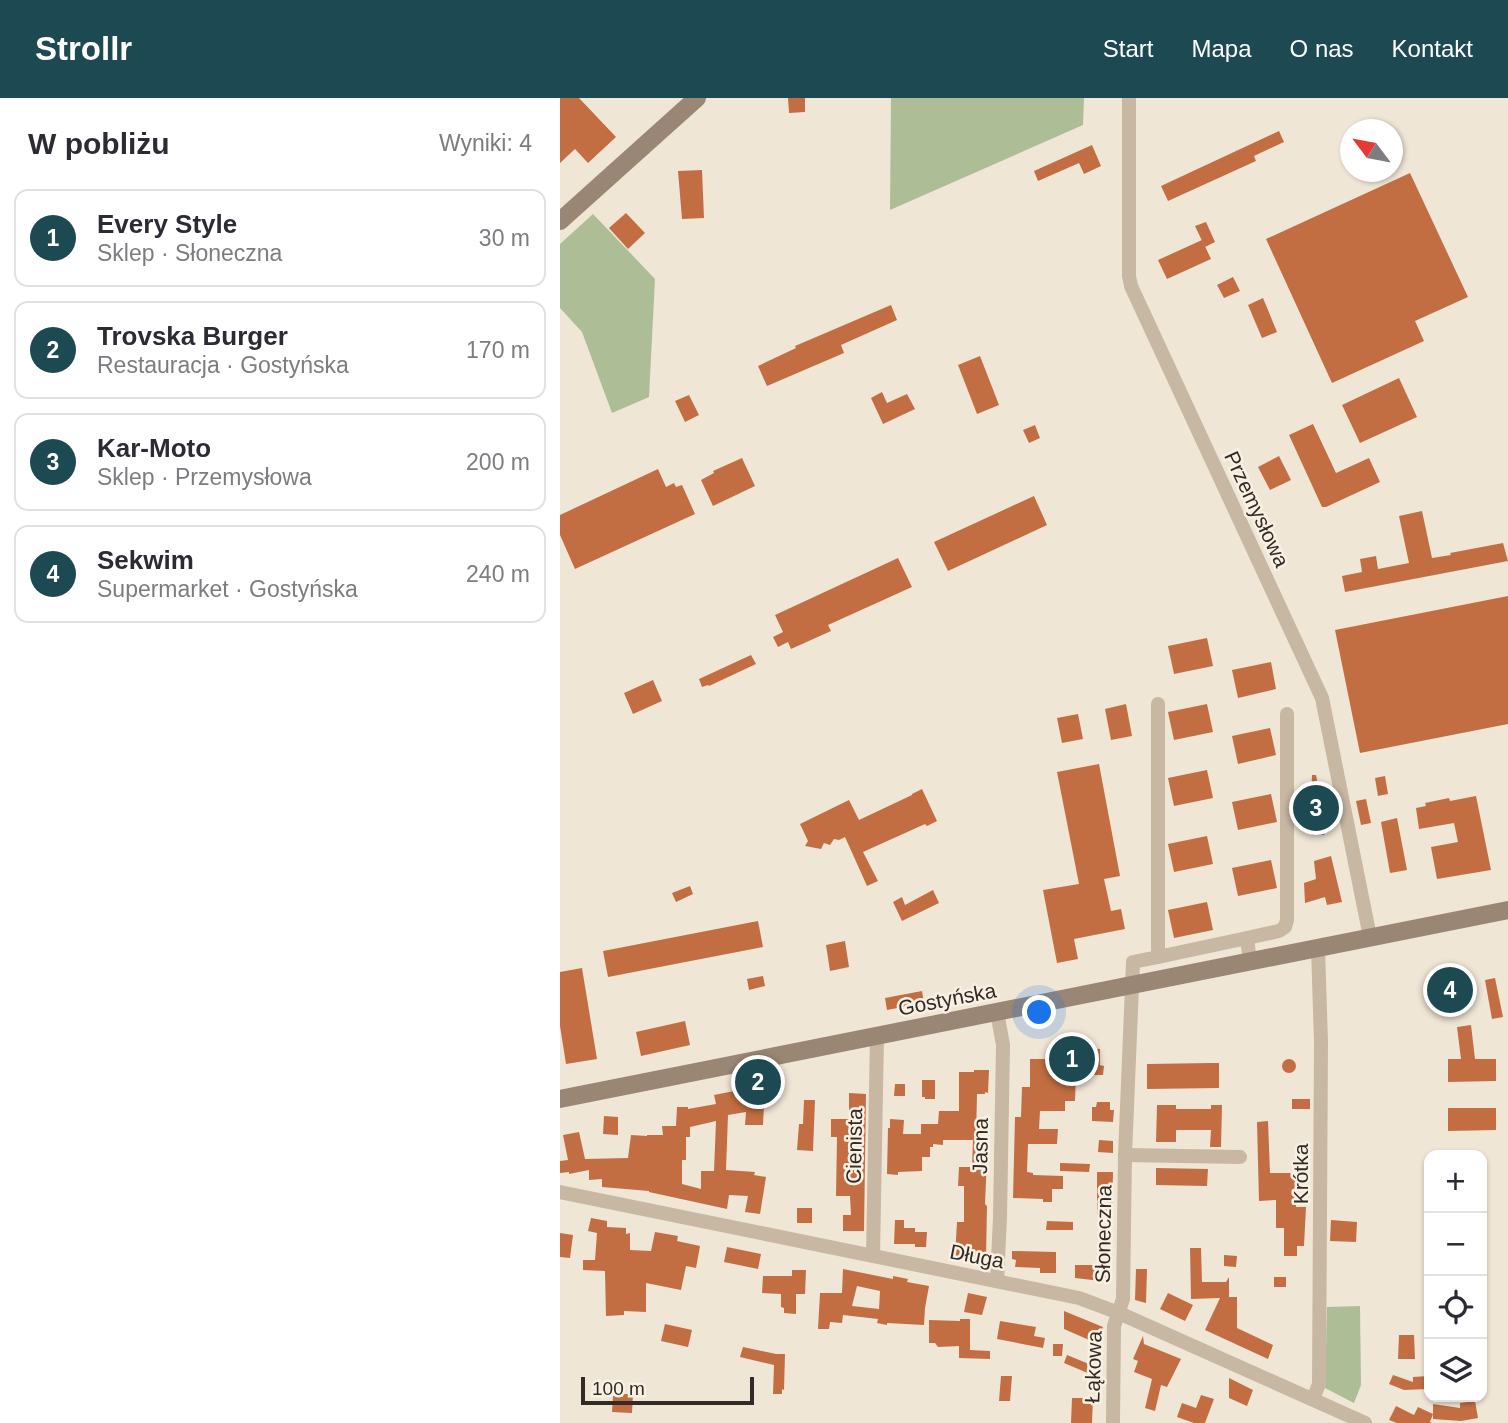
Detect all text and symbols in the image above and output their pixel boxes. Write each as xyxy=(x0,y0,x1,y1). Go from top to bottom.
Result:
text: Strollr xyxy=(35,30,132,67)
text: Start xyxy=(1103,35,1154,62)
text: Mapa xyxy=(1192,35,1252,62)
text: O nas xyxy=(1290,35,1354,62)
text: Kontakt xyxy=(1392,35,1473,62)
north arrow xyxy=(1340,119,1403,182)
text: W pobliżu xyxy=(28,127,170,160)
text: Wyniki: 4 xyxy=(439,130,532,156)
text: Every Style xyxy=(97,209,237,239)
text: 1 xyxy=(47,225,59,251)
text: 30 m xyxy=(479,225,530,251)
text: Sklep · Słoneczna xyxy=(97,240,282,266)
text: Trovska Burger xyxy=(97,321,288,351)
text: 2 xyxy=(47,337,59,363)
text: 170 m xyxy=(466,337,530,363)
text: Restauracja · Gostyńska xyxy=(97,352,349,378)
text: Kar-Moto xyxy=(97,433,211,463)
street label: Przemysłowa xyxy=(1220,448,1294,571)
text: 3 xyxy=(47,449,59,475)
text: 200 m xyxy=(466,449,530,475)
text: Sklep · Przemysłowa xyxy=(97,464,312,490)
text: Sekwim xyxy=(97,545,194,575)
text: 4 xyxy=(47,561,59,587)
text: 240 m xyxy=(466,561,530,587)
text: Supermarket · Gostyńska xyxy=(97,576,358,602)
pin: 3 xyxy=(1293,782,1339,834)
pin: 4 xyxy=(1427,964,1473,1016)
street label: Gostyńska xyxy=(896,978,998,1020)
your location xyxy=(1022,995,1056,1029)
pin: 1 xyxy=(1049,1033,1095,1085)
pin: 2 xyxy=(735,1056,781,1108)
street label: Cienista xyxy=(842,1108,866,1184)
street label: Jasna xyxy=(968,1117,992,1174)
street label: Krótka xyxy=(1289,1143,1312,1204)
map controls xyxy=(1424,1150,1487,1402)
button: + xyxy=(1424,1150,1487,1213)
street label: Słoneczna xyxy=(1091,1184,1115,1283)
button: − xyxy=(1424,1213,1487,1276)
street label: Długa xyxy=(948,1239,1006,1273)
button: locate xyxy=(1424,1276,1487,1339)
street label: Łąkowa xyxy=(1080,1330,1106,1404)
button: layers xyxy=(1424,1339,1487,1402)
scale bar xyxy=(581,1374,754,1406)
text: 100 m xyxy=(592,1378,645,1399)

